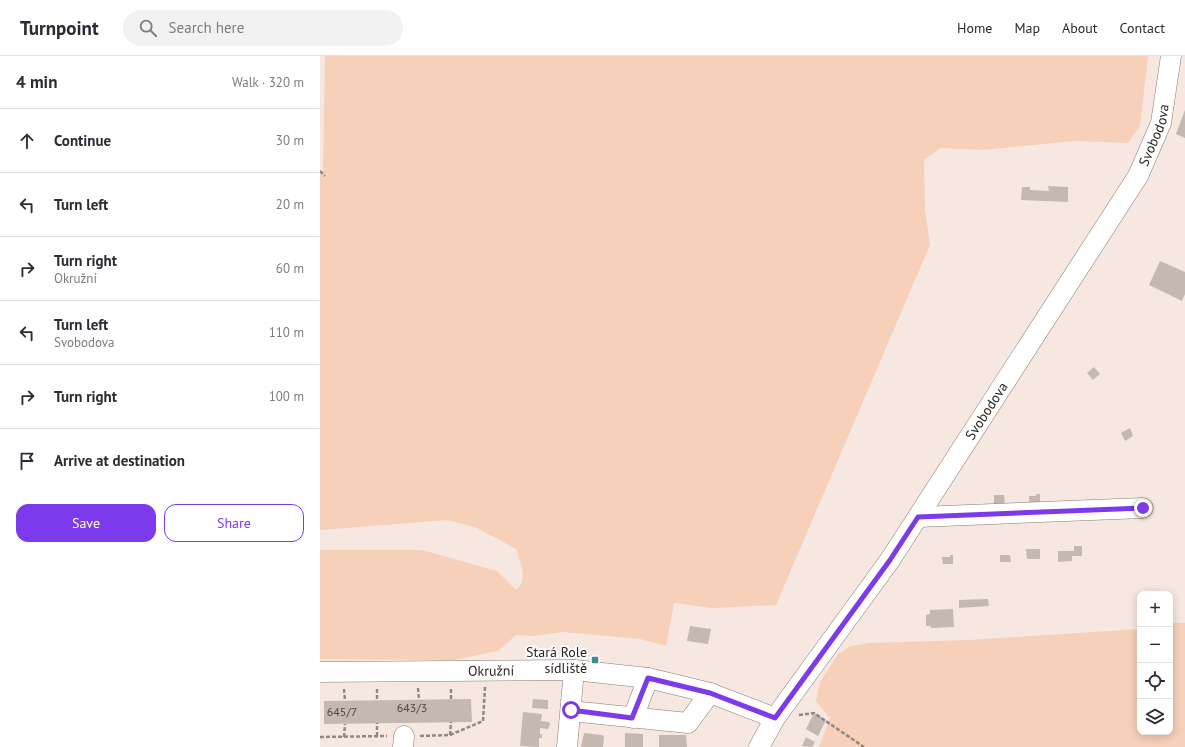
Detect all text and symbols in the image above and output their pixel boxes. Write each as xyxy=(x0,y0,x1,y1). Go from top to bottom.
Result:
search box xyxy=(123,10,403,46)
text: Turnpoint xyxy=(20,16,99,40)
icon: search xyxy=(137,17,159,39)
text: Search here xyxy=(169,18,244,37)
text: Home xyxy=(957,19,992,37)
text: Map xyxy=(1014,19,1040,37)
text: About xyxy=(1062,19,1098,37)
text: Contact xyxy=(1120,19,1165,37)
text: 4 min xyxy=(16,71,57,93)
text: Walk · 320 m xyxy=(232,74,304,91)
street label: Svobodova xyxy=(1134,103,1173,169)
icon: ahead xyxy=(16,130,38,152)
text: Continue xyxy=(54,131,111,150)
text: 30 m xyxy=(276,132,304,149)
icon: left xyxy=(16,194,38,216)
text: Turn left xyxy=(54,195,108,214)
text: 20 m xyxy=(276,196,304,213)
text: Turn right xyxy=(54,251,117,270)
icon: right xyxy=(16,258,38,280)
text: 60 m xyxy=(276,260,304,277)
text: Okružní xyxy=(54,270,97,287)
text: Turn left xyxy=(54,315,108,334)
icon: left xyxy=(16,322,38,344)
text: 110 m xyxy=(269,324,304,341)
text: Svobodova xyxy=(54,334,115,351)
street label: Svobodova xyxy=(961,379,1012,443)
icon: right xyxy=(16,386,38,408)
text: Turn right xyxy=(54,387,117,406)
text: 100 m xyxy=(269,388,304,405)
icon: arrive xyxy=(16,450,38,472)
text: Arrive at destination xyxy=(54,451,185,470)
route end xyxy=(1134,499,1152,517)
button: Save xyxy=(16,504,156,542)
button: Share xyxy=(164,504,304,542)
map controls xyxy=(1137,591,1173,735)
button: + xyxy=(1137,591,1173,627)
button: − xyxy=(1137,627,1173,663)
place label: Stará Role sídliště xyxy=(526,643,587,677)
marker: Stará Role sídliště xyxy=(590,655,600,665)
street label: Okružní xyxy=(468,661,514,680)
button: locate xyxy=(1137,663,1173,699)
button: layers xyxy=(1137,699,1173,735)
house number: 643/3 xyxy=(397,700,427,715)
route start xyxy=(562,701,580,719)
house number: 645/7 xyxy=(327,704,357,719)

